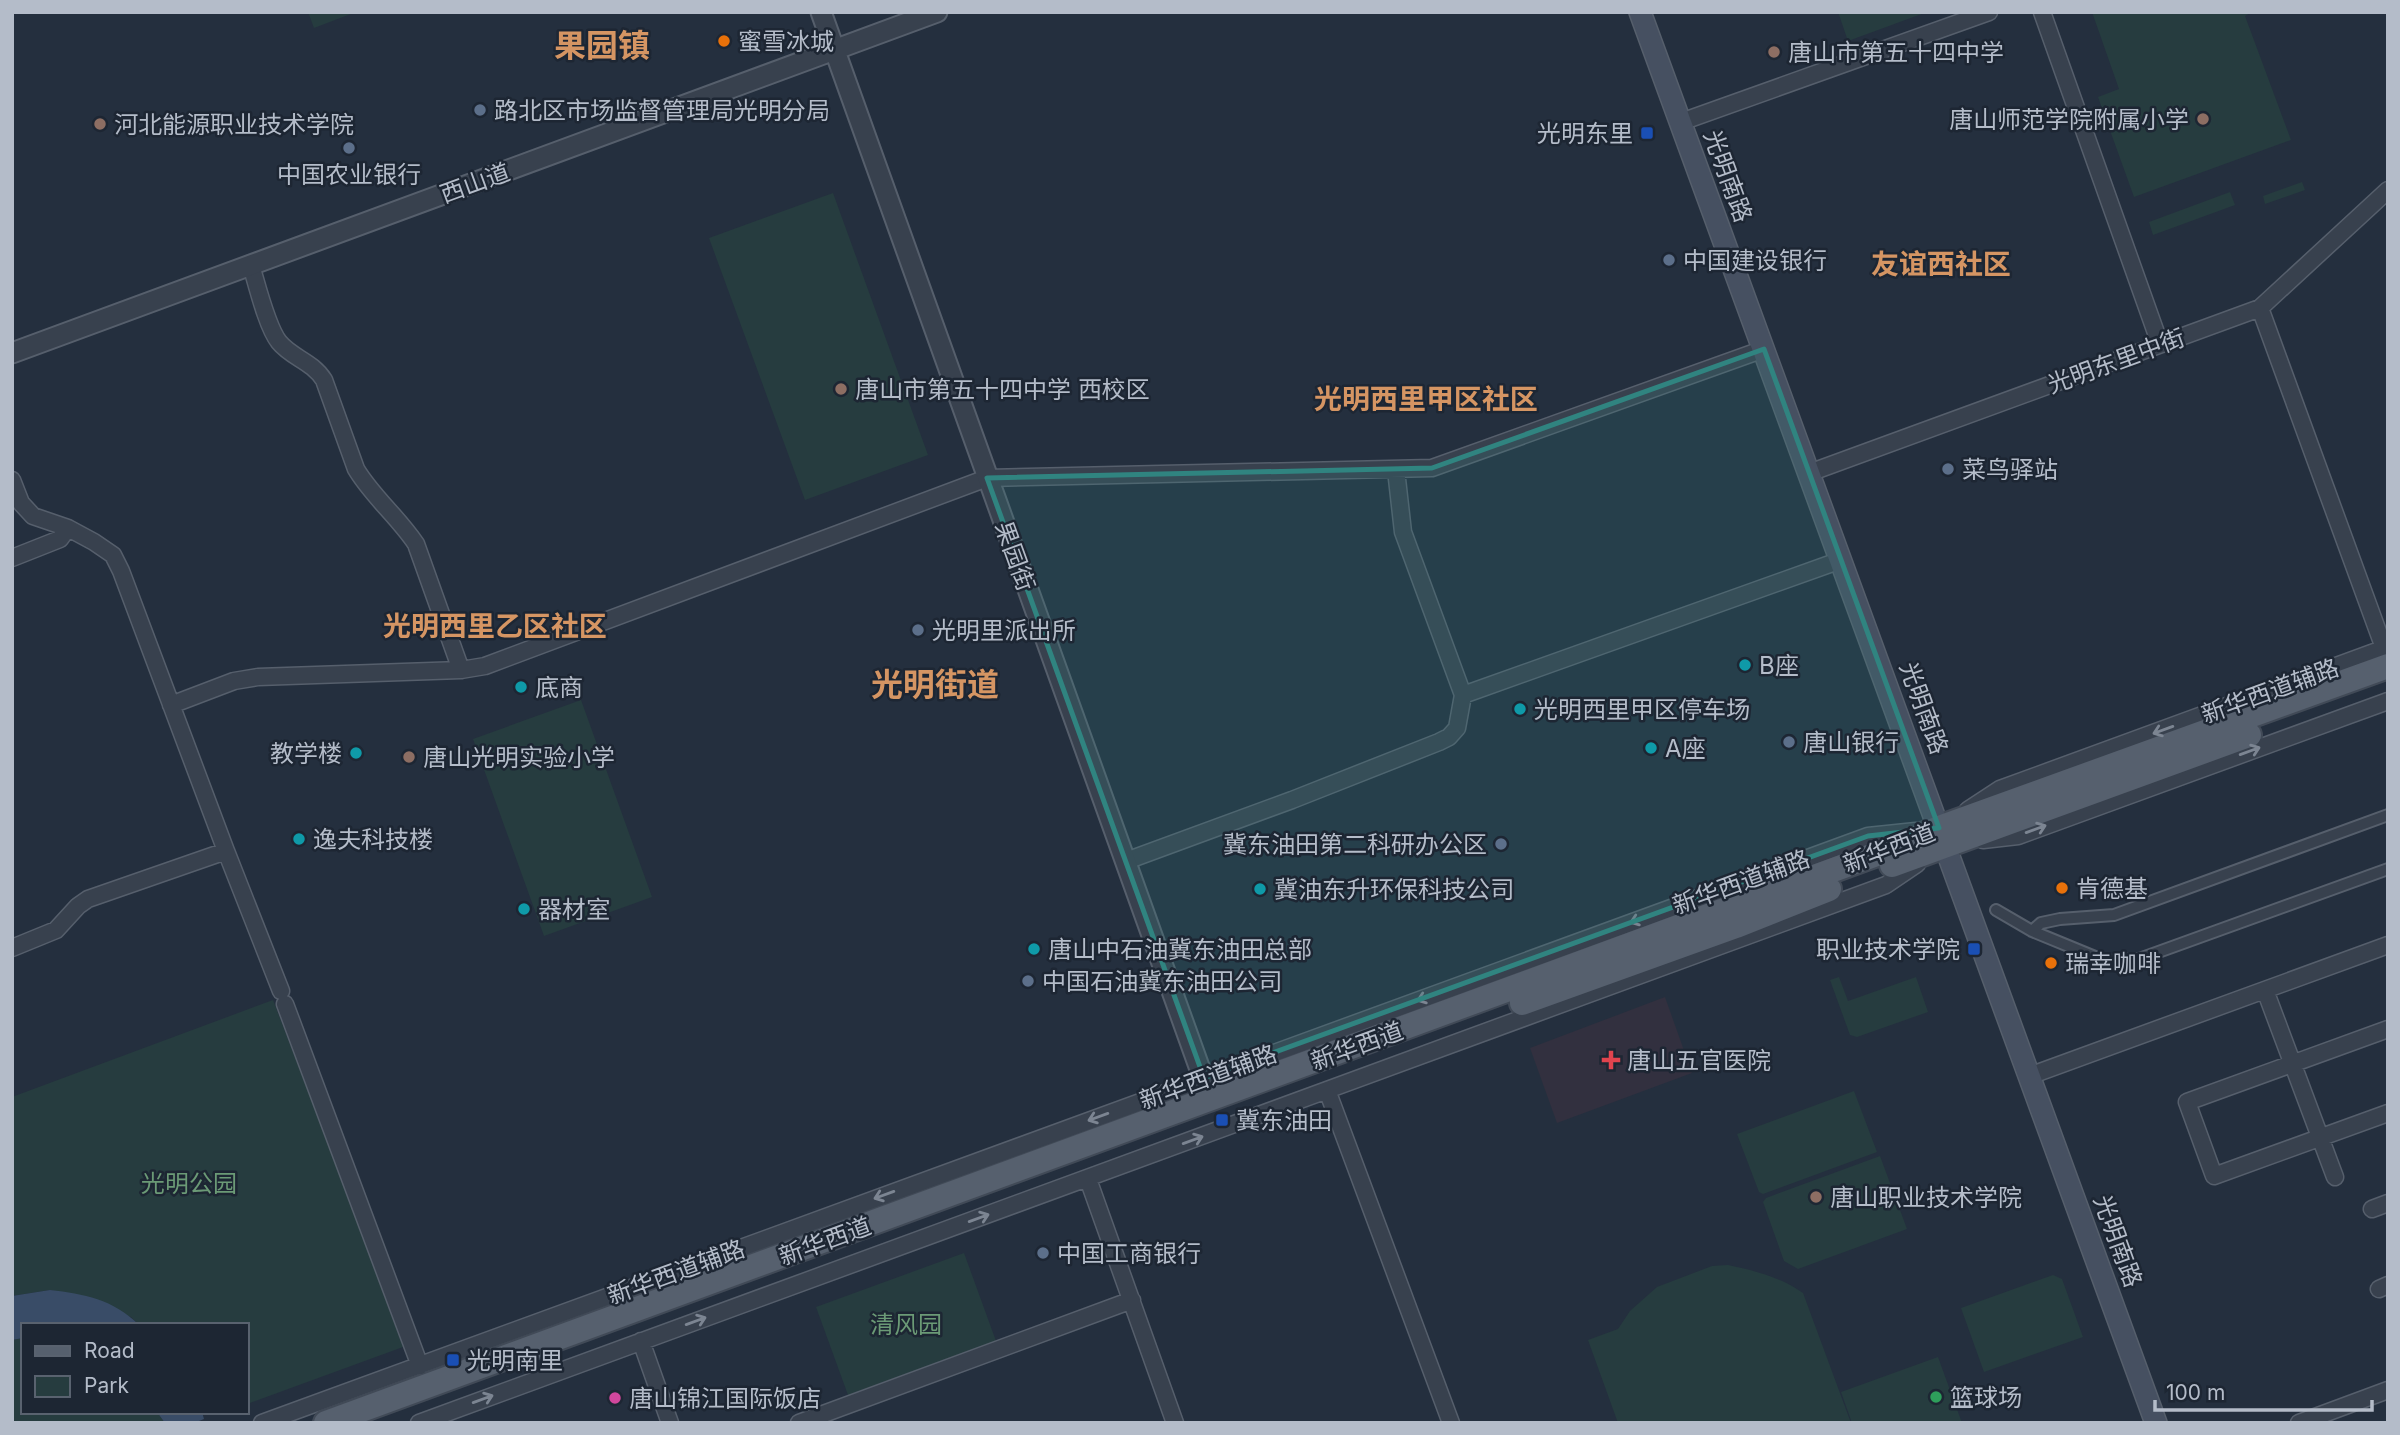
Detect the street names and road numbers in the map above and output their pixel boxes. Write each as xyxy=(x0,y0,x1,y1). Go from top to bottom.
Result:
street label: 光明南路 xyxy=(1698,126,1758,226)
street label: 西山道 xyxy=(436,157,514,209)
street label: 光明东里中街 xyxy=(2043,323,2189,399)
street label: 果园街 xyxy=(989,517,1041,595)
street label: 新华西道辅路 xyxy=(2197,653,2343,729)
street label: 光明南路 xyxy=(1894,658,1954,758)
street label: 新华西道 xyxy=(1839,817,1939,879)
street label: 新华西道辅路 xyxy=(1668,844,1814,920)
street label: 新华西道 xyxy=(1307,1016,1407,1076)
street label: 新华西道辅路 xyxy=(1135,1039,1281,1115)
street label: 光明南路 xyxy=(2088,1191,2148,1291)
street label: 新华西道 xyxy=(775,1211,875,1271)
street label: 新华西道辅路 xyxy=(603,1234,749,1310)

